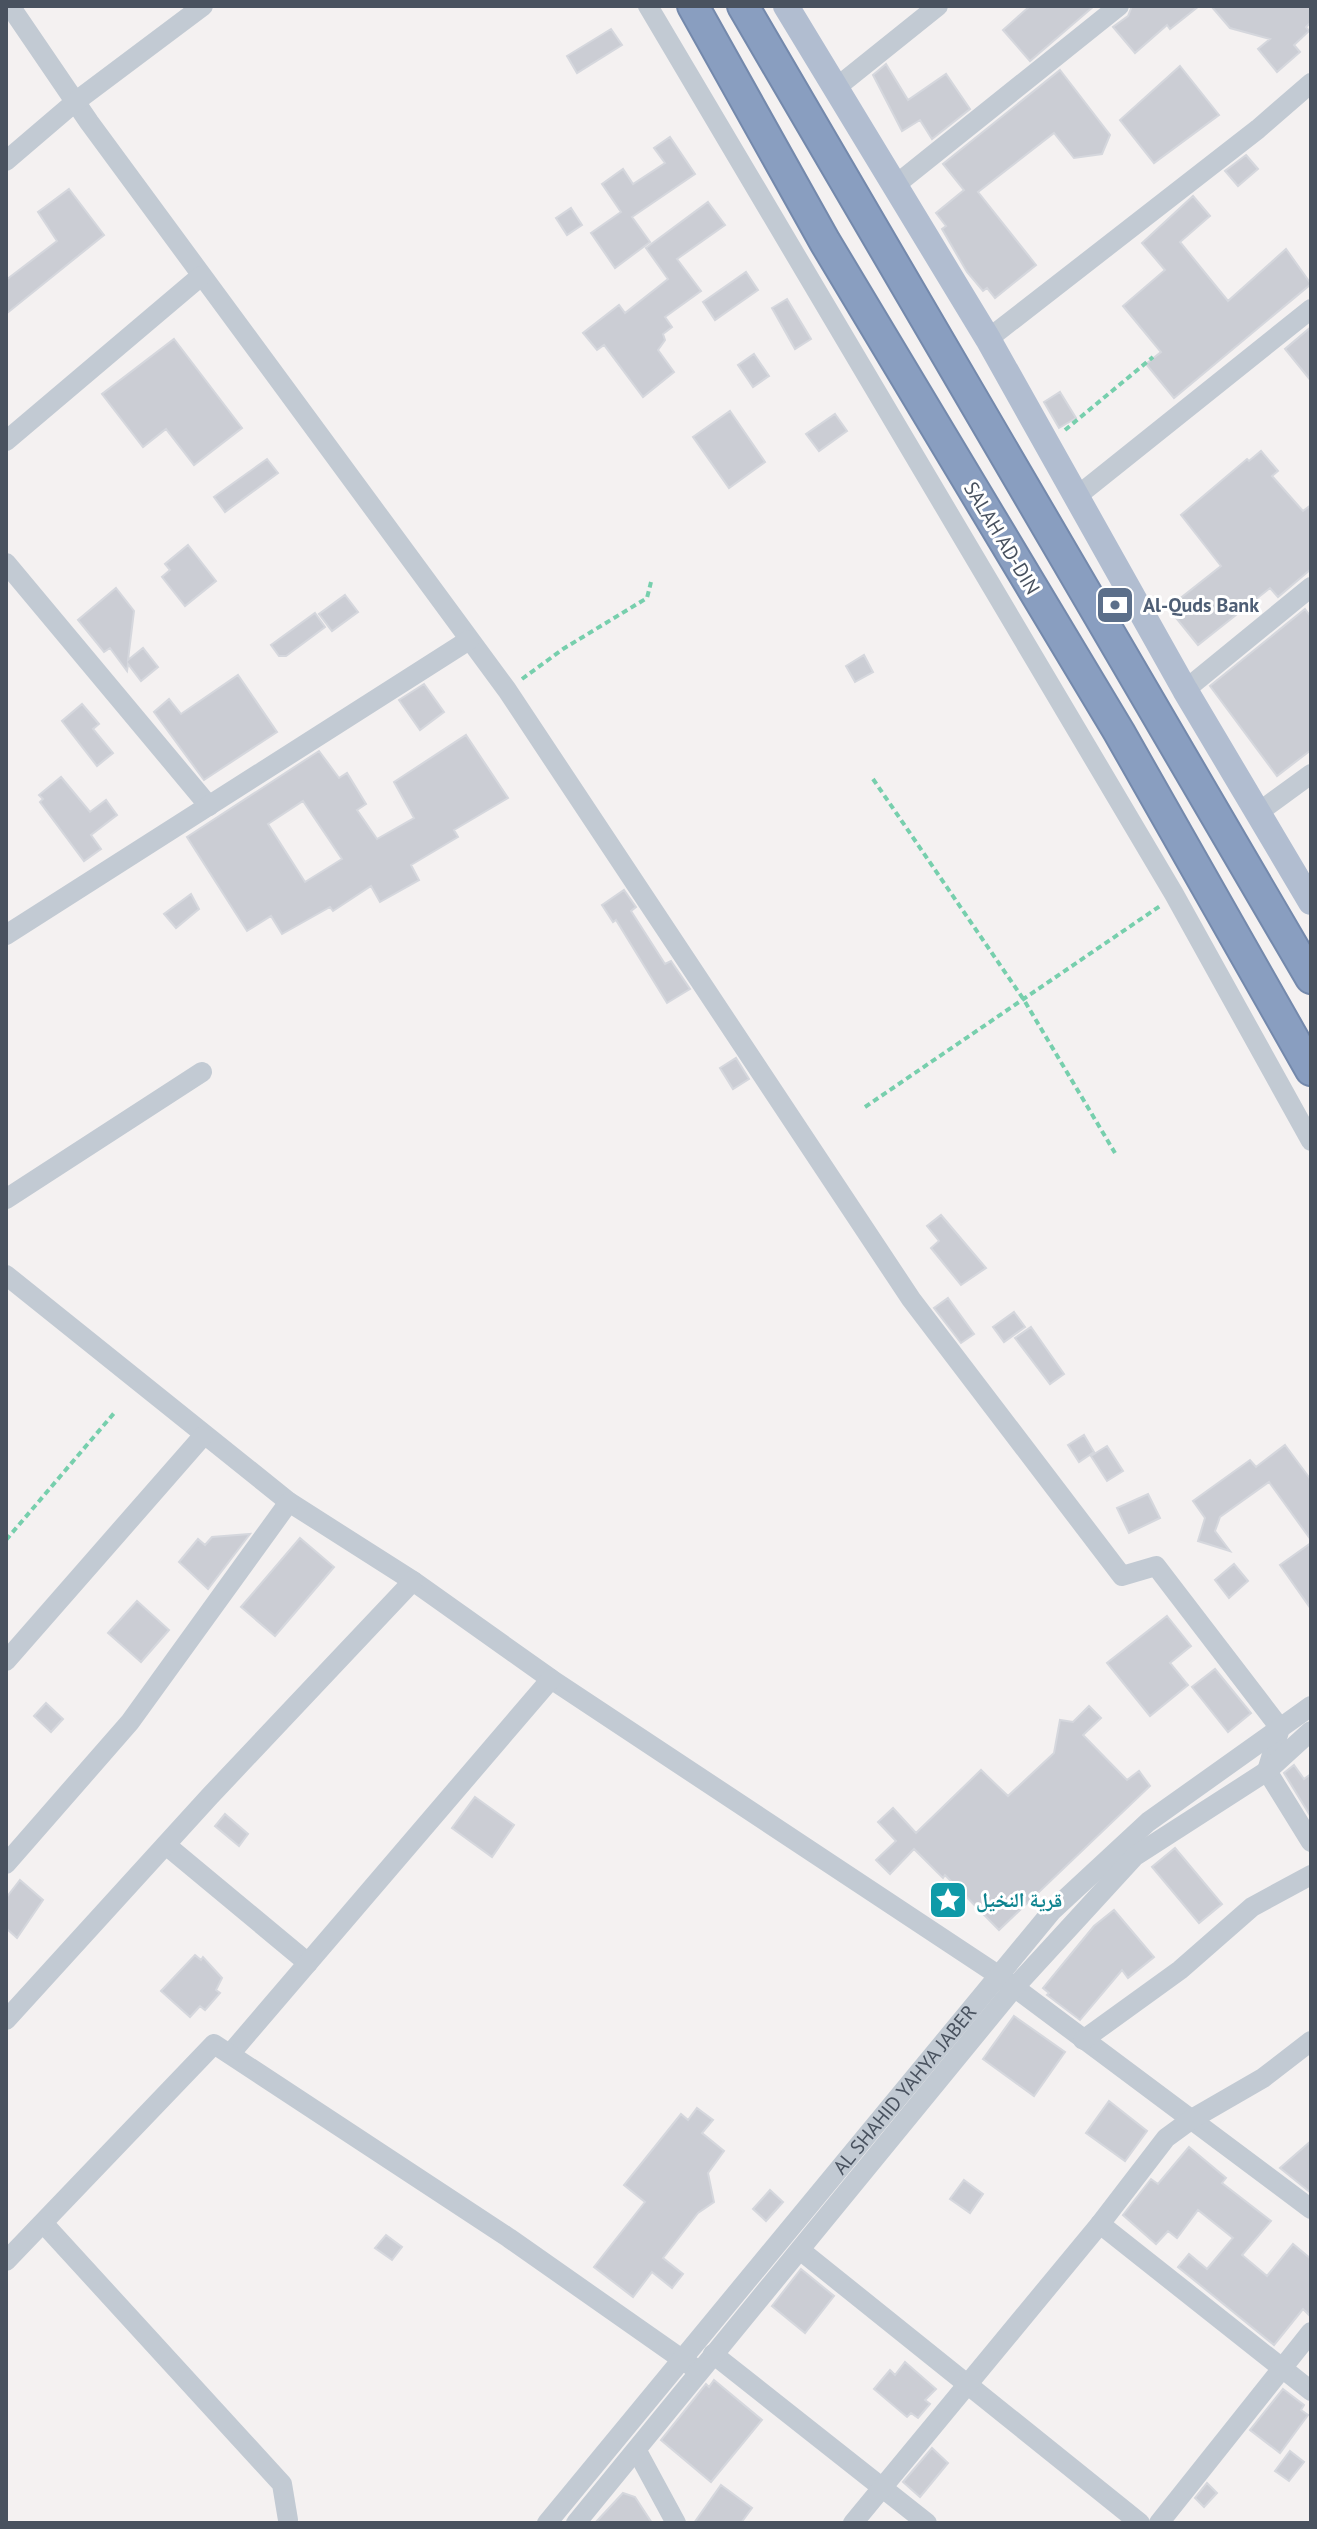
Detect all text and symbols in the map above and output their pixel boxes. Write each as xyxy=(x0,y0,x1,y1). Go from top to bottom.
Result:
street label: SALAH AD-DIN xyxy=(958,477,1046,599)
bank icon: Al-Quds Bank xyxy=(1094,584,1136,626)
place label: Al-Quds Bank xyxy=(1143,592,1259,618)
place icon: قرية النخيل xyxy=(927,1879,969,1921)
place label: قرية النخيل xyxy=(976,1887,1062,1913)
street label: AL SHAHID YAHYA JABER xyxy=(827,1999,982,2180)

